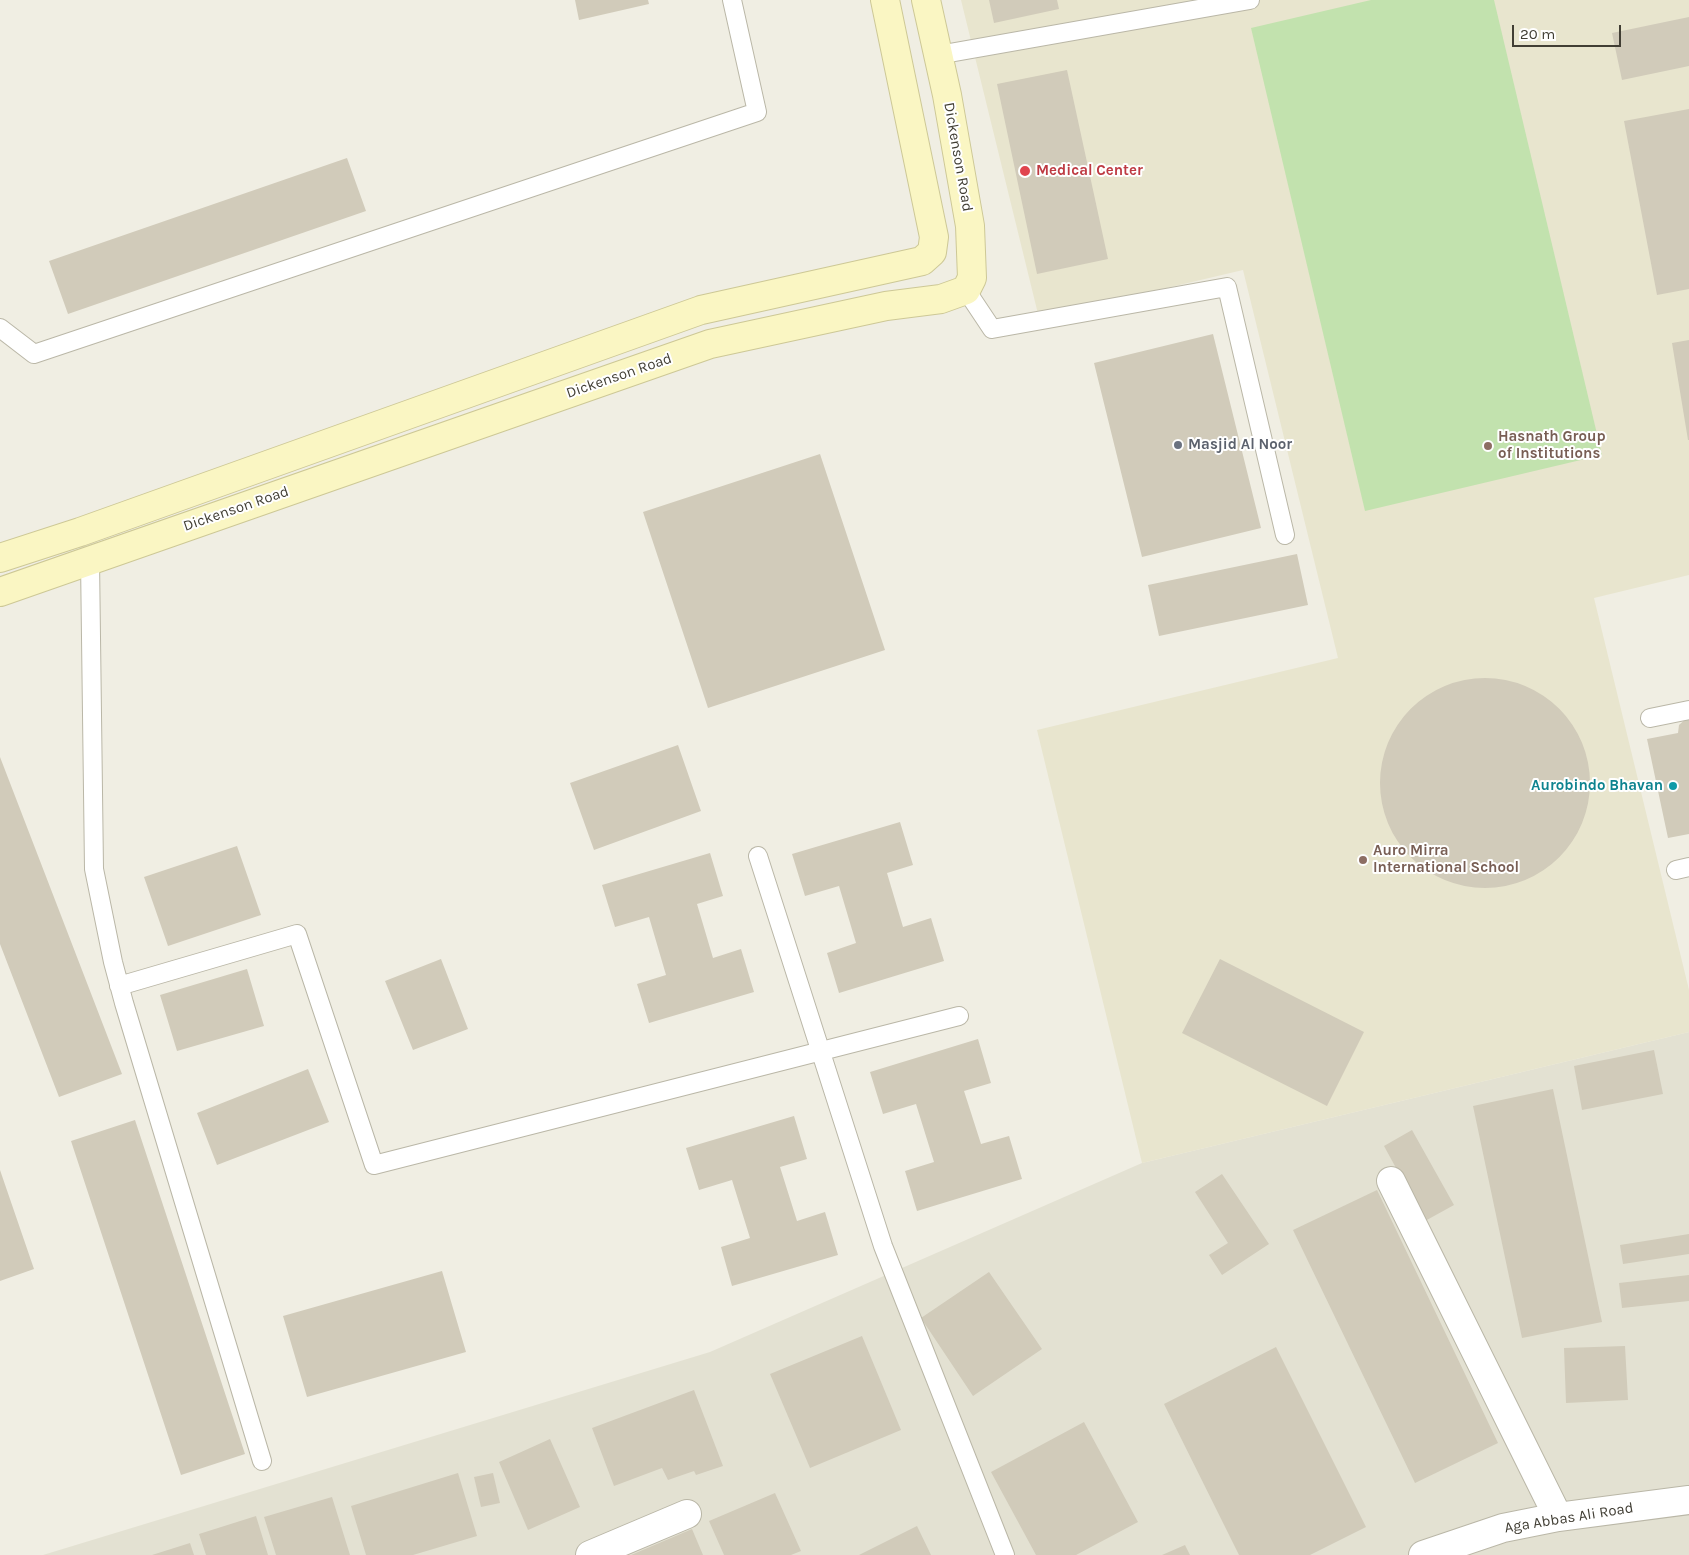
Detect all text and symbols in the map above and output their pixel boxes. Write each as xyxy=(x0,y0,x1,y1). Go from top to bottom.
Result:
scale bar xyxy=(1514,15,1623,47)
text: 20 m xyxy=(1520,25,1555,43)
street label: Dickenson Road xyxy=(940,101,976,213)
place label: Medical Center xyxy=(1036,162,1143,180)
marker: Medical Center xyxy=(1018,164,1032,178)
street label: Dickenson Road xyxy=(564,349,674,403)
place label: Hasnath Group of Institutions xyxy=(1498,428,1606,463)
place label: Masjid Al Noor xyxy=(1188,436,1292,454)
marker: Masjid Al Noor xyxy=(1172,439,1184,451)
marker: Hasnath Group of Institutions xyxy=(1482,440,1494,452)
street label: Dickenson Road xyxy=(181,482,291,536)
place label: Aurobindo Bhavan xyxy=(1531,777,1663,795)
marker: Aurobindo Bhavan xyxy=(1667,780,1679,792)
place label: Auro Mirra International School xyxy=(1373,842,1519,877)
marker: Auro Mirra International School xyxy=(1357,854,1369,866)
street label: Aga Abbas Ali Road xyxy=(1503,1499,1635,1537)

